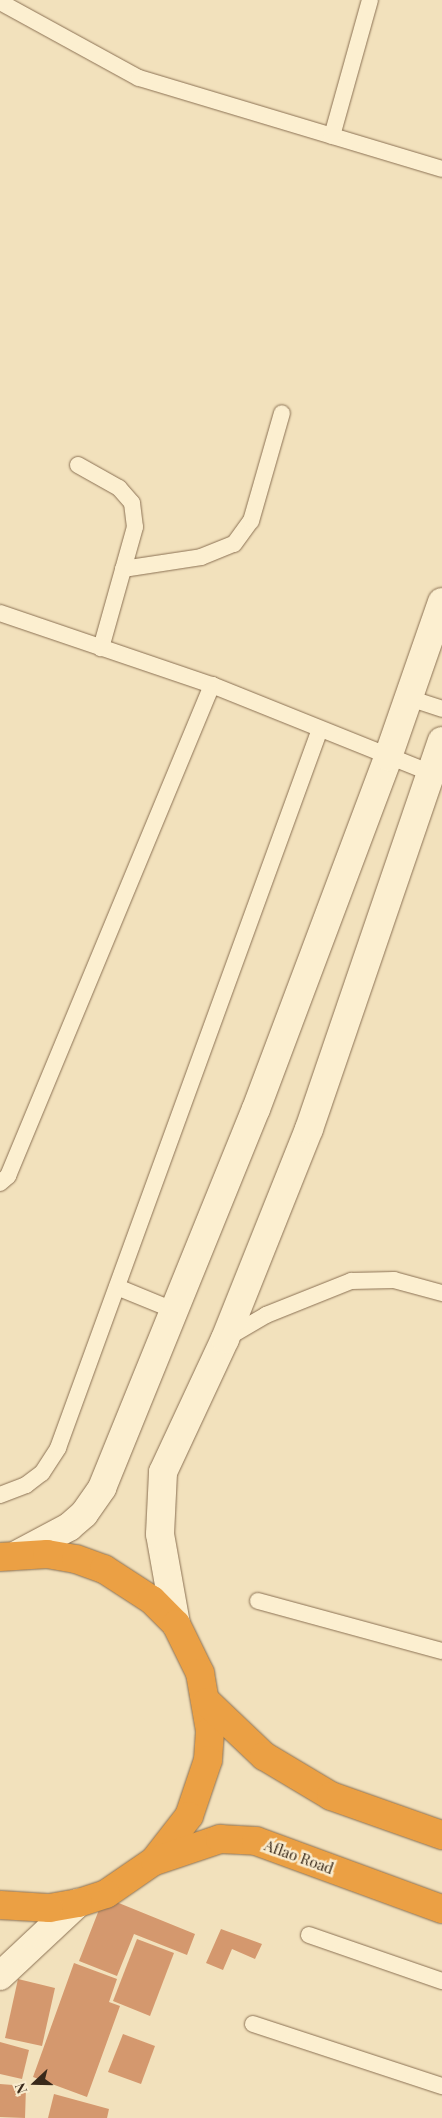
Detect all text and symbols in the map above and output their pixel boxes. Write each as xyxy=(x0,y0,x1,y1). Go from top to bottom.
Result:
street label: Aflao Road xyxy=(262,1836,336,1878)
north arrow xyxy=(10,2058,60,2108)
text: N xyxy=(10,2080,31,2097)

